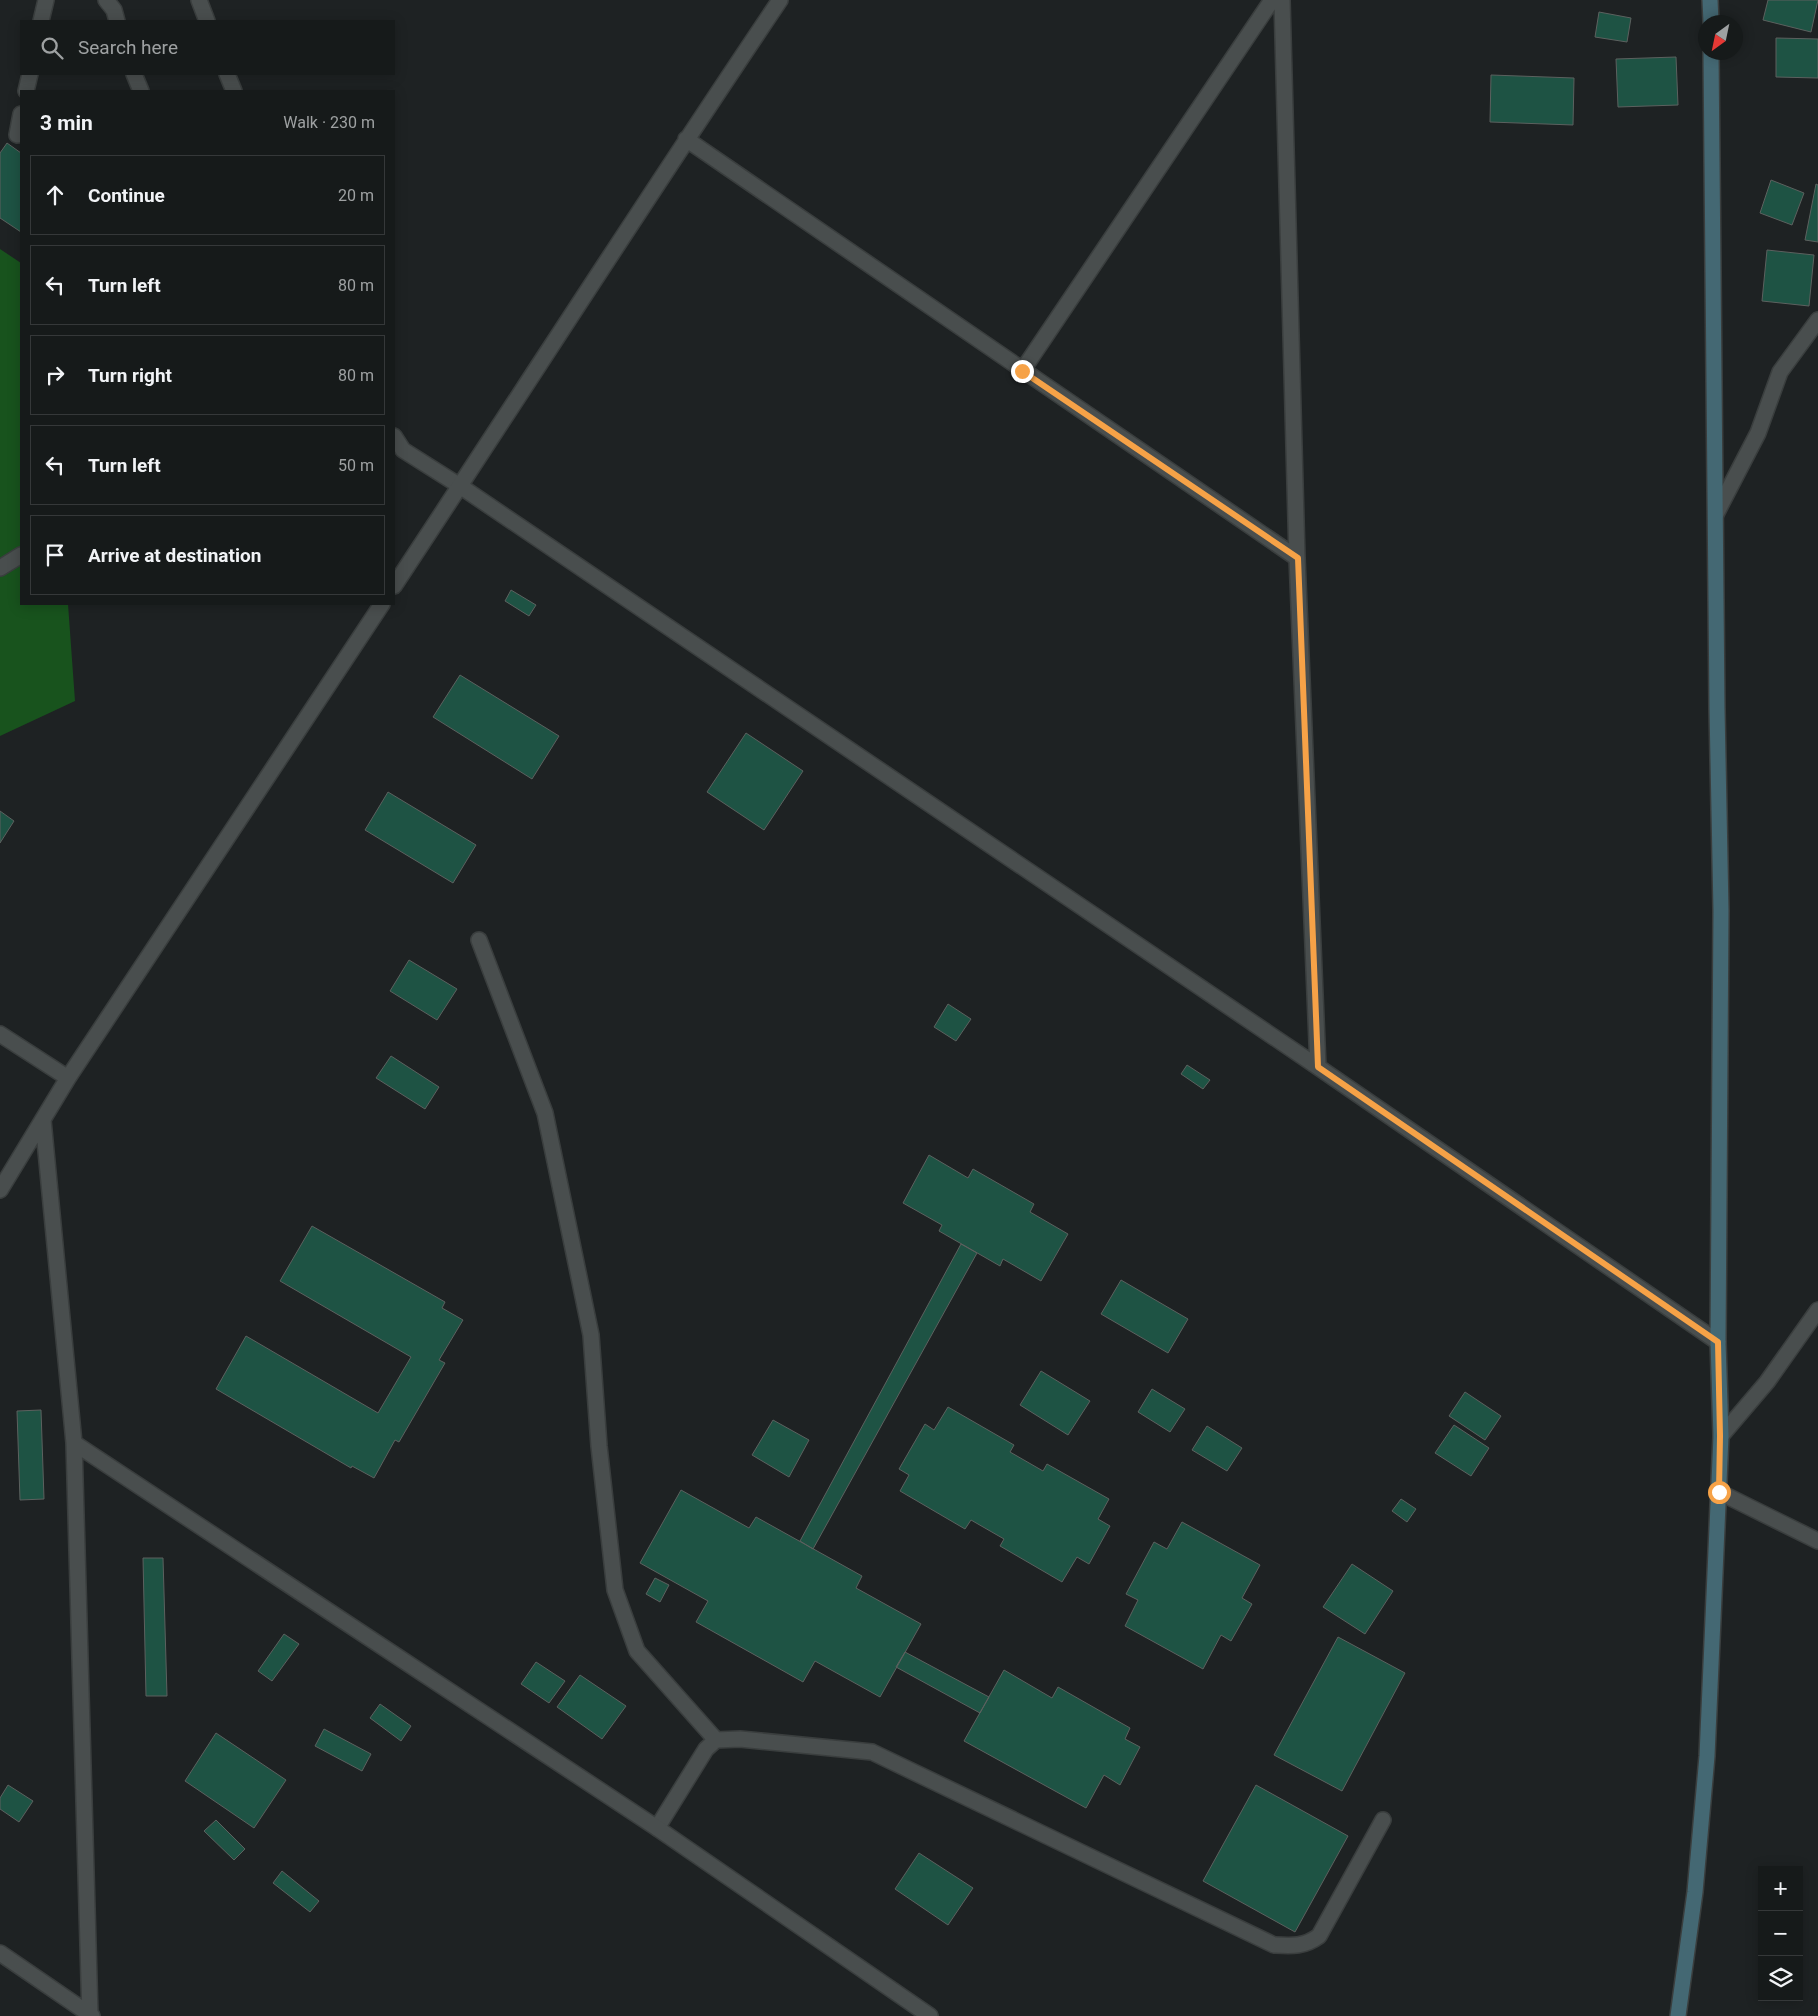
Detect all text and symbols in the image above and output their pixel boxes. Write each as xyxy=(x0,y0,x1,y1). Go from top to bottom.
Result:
north arrow xyxy=(1698,15,1743,60)
search box xyxy=(20,20,395,75)
icon: search xyxy=(38,34,66,62)
text: Search here xyxy=(78,36,178,59)
text: 3 min xyxy=(40,111,93,135)
text: Walk · 230 m xyxy=(283,113,375,132)
icon: ahead xyxy=(41,181,69,209)
text: Continue xyxy=(88,184,165,207)
text: 20 m xyxy=(338,186,374,205)
icon: left xyxy=(41,271,69,299)
text: Turn left xyxy=(88,274,161,297)
text: 80 m xyxy=(338,276,374,295)
route end xyxy=(1011,360,1034,383)
icon: right xyxy=(41,361,69,389)
text: Turn right xyxy=(88,364,172,387)
text: 80 m xyxy=(338,366,374,385)
icon: left xyxy=(41,451,69,479)
text: Turn left xyxy=(88,454,161,477)
text: 50 m xyxy=(338,456,374,475)
icon: arrive xyxy=(41,541,69,569)
text: Arrive at destination xyxy=(88,544,261,567)
route start xyxy=(1708,1481,1731,1504)
map controls xyxy=(1758,1866,1803,2001)
button: + xyxy=(1758,1866,1803,1911)
button: − xyxy=(1758,1911,1803,1956)
button: layers xyxy=(1758,1956,1803,2001)

